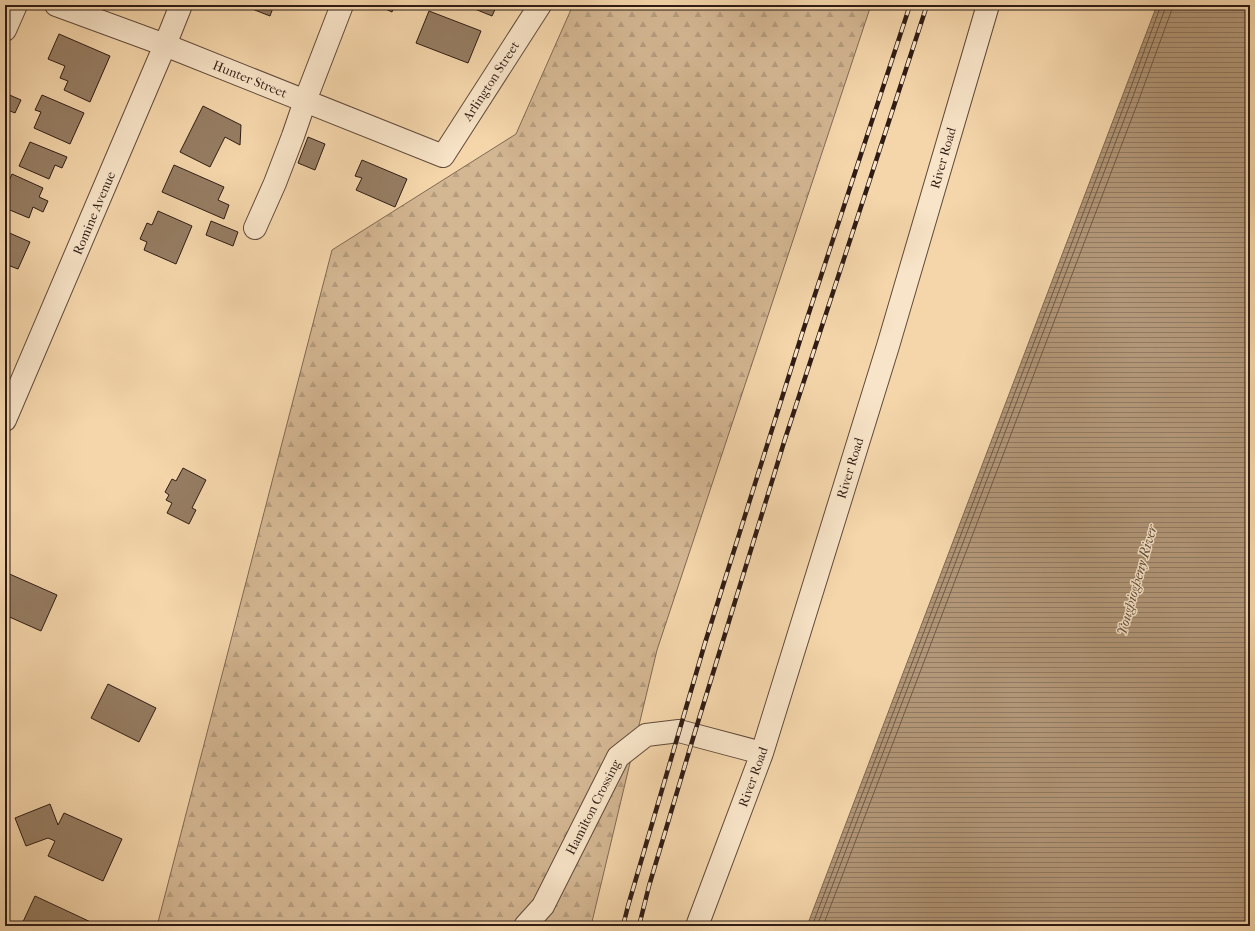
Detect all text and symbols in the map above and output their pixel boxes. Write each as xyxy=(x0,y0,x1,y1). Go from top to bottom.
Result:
street label: Arlington Street xyxy=(459,38,522,124)
street label: Hunter Street xyxy=(211,57,290,101)
street label: River Road xyxy=(927,125,959,190)
street label: Romine Avenue xyxy=(70,169,119,257)
street label: River Road xyxy=(834,435,867,500)
water label: Youghiogheny River xyxy=(1113,521,1161,637)
street label: River Road xyxy=(735,744,771,809)
street label: Hamilton Crossing xyxy=(563,756,624,857)

